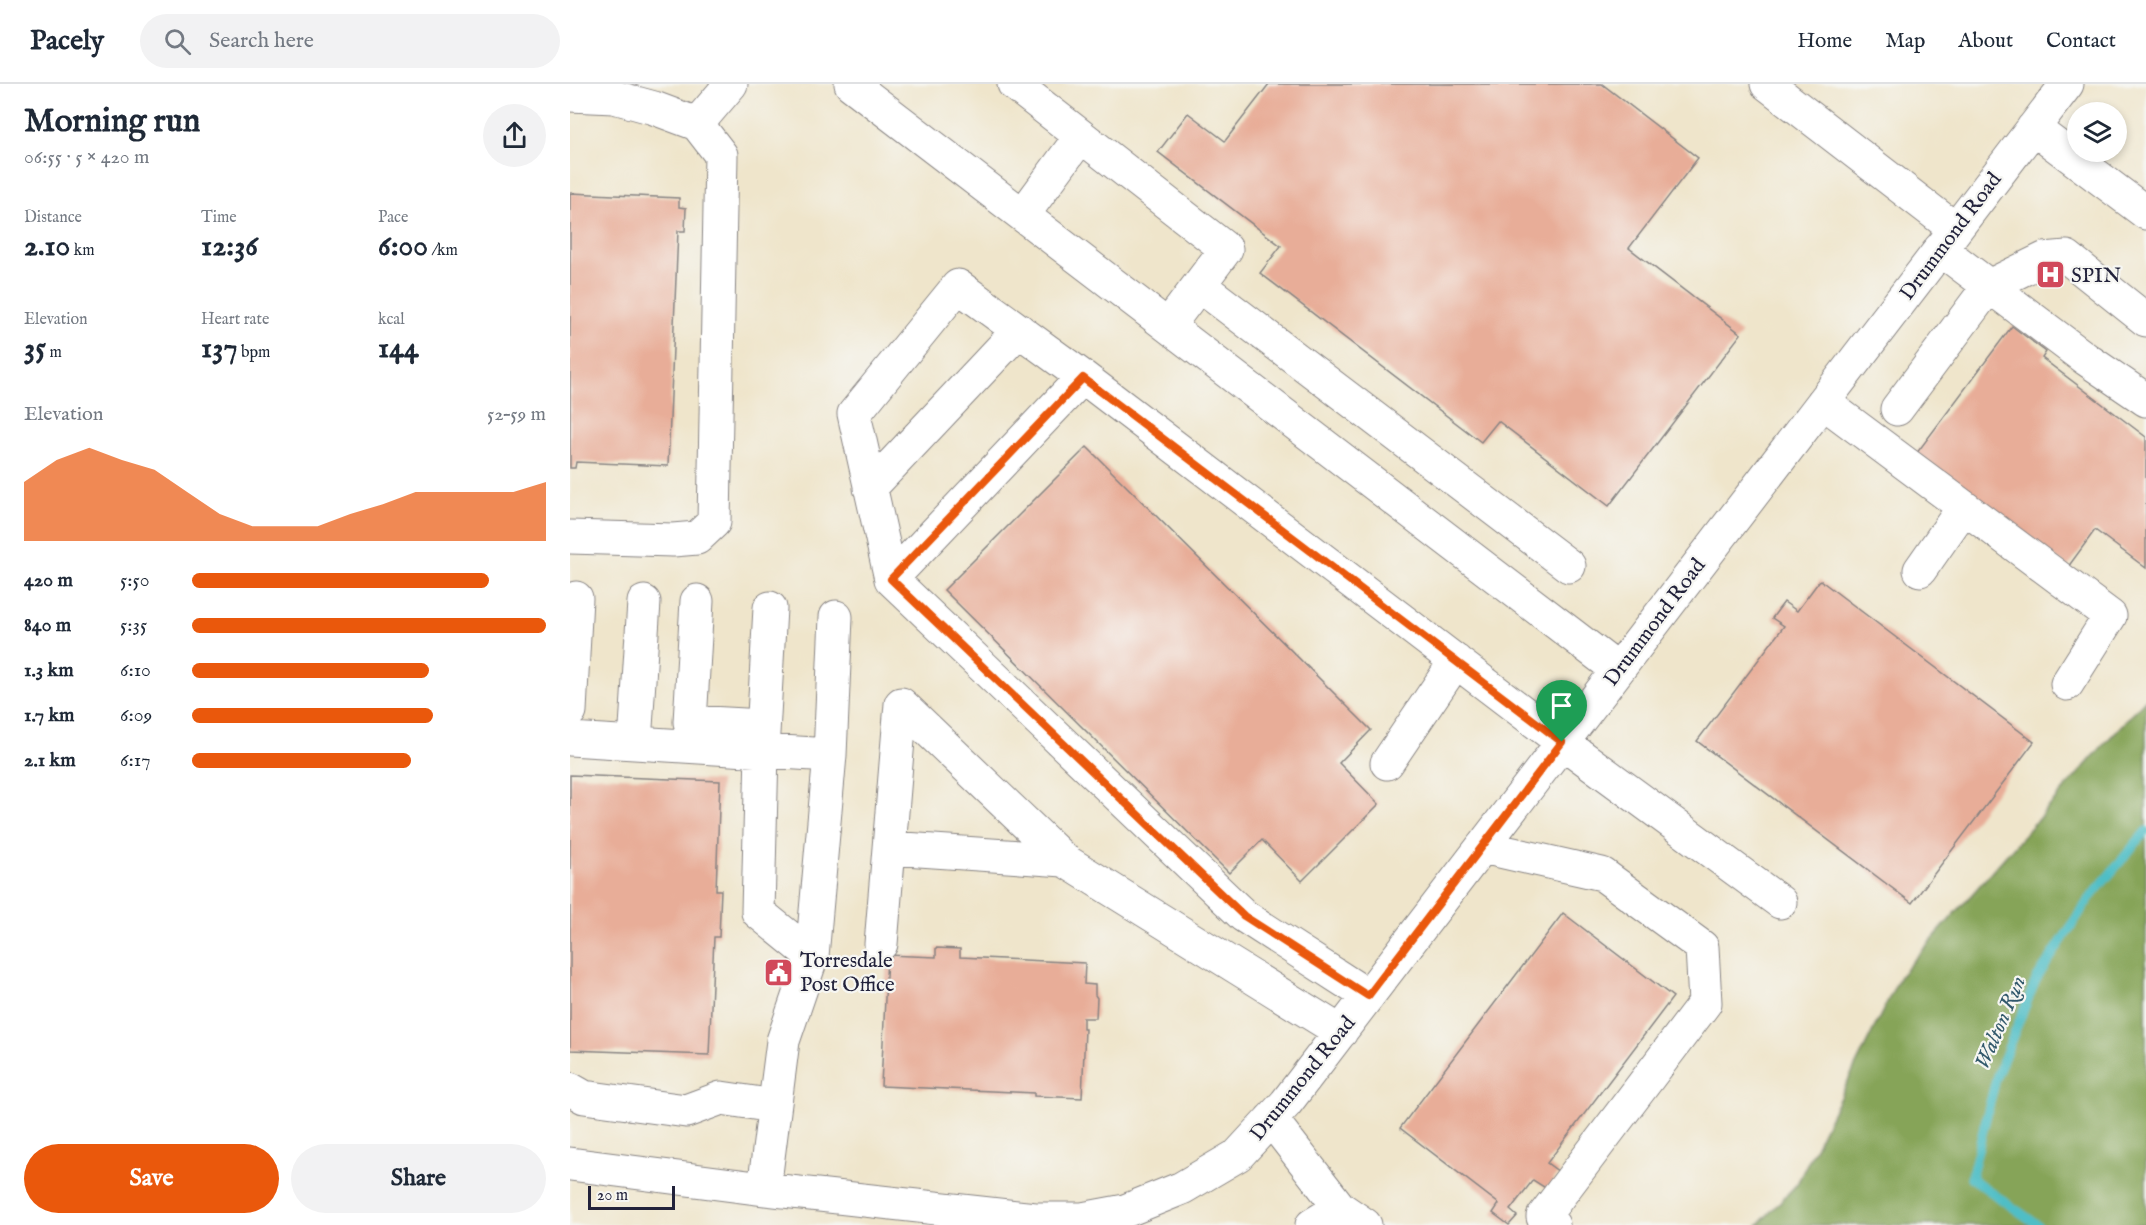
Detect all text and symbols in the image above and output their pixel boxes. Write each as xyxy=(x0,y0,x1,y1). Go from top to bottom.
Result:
search box xyxy=(140,14,560,68)
text: Pacely xyxy=(30,24,104,59)
icon: search xyxy=(161,25,194,58)
text: Search here xyxy=(209,27,314,55)
text: Home xyxy=(1797,28,1852,55)
text: Map xyxy=(1885,28,1925,55)
text: About xyxy=(1958,28,2013,55)
text: Contact xyxy=(2046,28,2116,55)
text: Morning run xyxy=(24,101,200,143)
map controls xyxy=(2067,102,2127,162)
button: layers xyxy=(2067,102,2127,162)
button: share xyxy=(483,104,546,167)
text: 06:55 · 5 × 420 m xyxy=(24,145,150,170)
street label: Drummond Road xyxy=(1894,167,2009,306)
text: Distance xyxy=(24,208,82,228)
text: Time xyxy=(201,208,237,228)
text: Pace xyxy=(378,208,408,228)
text: 2.10 xyxy=(24,228,70,266)
text: 12:36 xyxy=(201,228,258,266)
text: 6:00 xyxy=(378,228,428,266)
text: km xyxy=(70,241,95,261)
text: /km xyxy=(428,241,458,261)
hospital icon: SPIN xyxy=(2034,259,2066,291)
place label: SPIN xyxy=(2071,263,2121,290)
text: Elevation xyxy=(24,310,87,330)
text: Heart rate xyxy=(201,310,269,330)
text: kcal xyxy=(378,310,405,330)
text: 35 xyxy=(24,330,46,368)
text: 137 xyxy=(201,330,237,368)
text: 144 xyxy=(378,330,419,368)
text: m xyxy=(46,343,62,363)
text: bpm xyxy=(237,343,270,363)
text: Elevation xyxy=(24,402,103,427)
text: 52–59 m xyxy=(487,402,546,427)
street label: Drummond Road xyxy=(1598,553,1713,692)
text: 420 m xyxy=(24,568,73,593)
text: 5:50 xyxy=(120,568,150,593)
text: 840 m xyxy=(24,613,71,638)
text: 5:35 xyxy=(120,613,147,638)
text: 1.3 km xyxy=(24,658,74,683)
text: 6:10 xyxy=(120,658,151,683)
pin xyxy=(1536,680,1587,742)
icon: arrive xyxy=(1545,689,1578,722)
text: 1.7 km xyxy=(24,703,75,728)
text: 6:09 xyxy=(120,703,152,728)
text: 2.1 km xyxy=(24,748,76,773)
text: 6:17 xyxy=(120,748,151,773)
place label: Torresdale Post Office xyxy=(800,948,895,999)
public building icon: Torresdale Post Office xyxy=(763,956,795,988)
water label: Walton Run xyxy=(1969,972,2033,1074)
street label: Drummond Road xyxy=(1244,1010,1362,1147)
button: Save xyxy=(24,1144,279,1213)
button: Share xyxy=(291,1144,546,1213)
scale bar xyxy=(588,1183,675,1210)
text: 20 m xyxy=(597,1186,628,1206)

